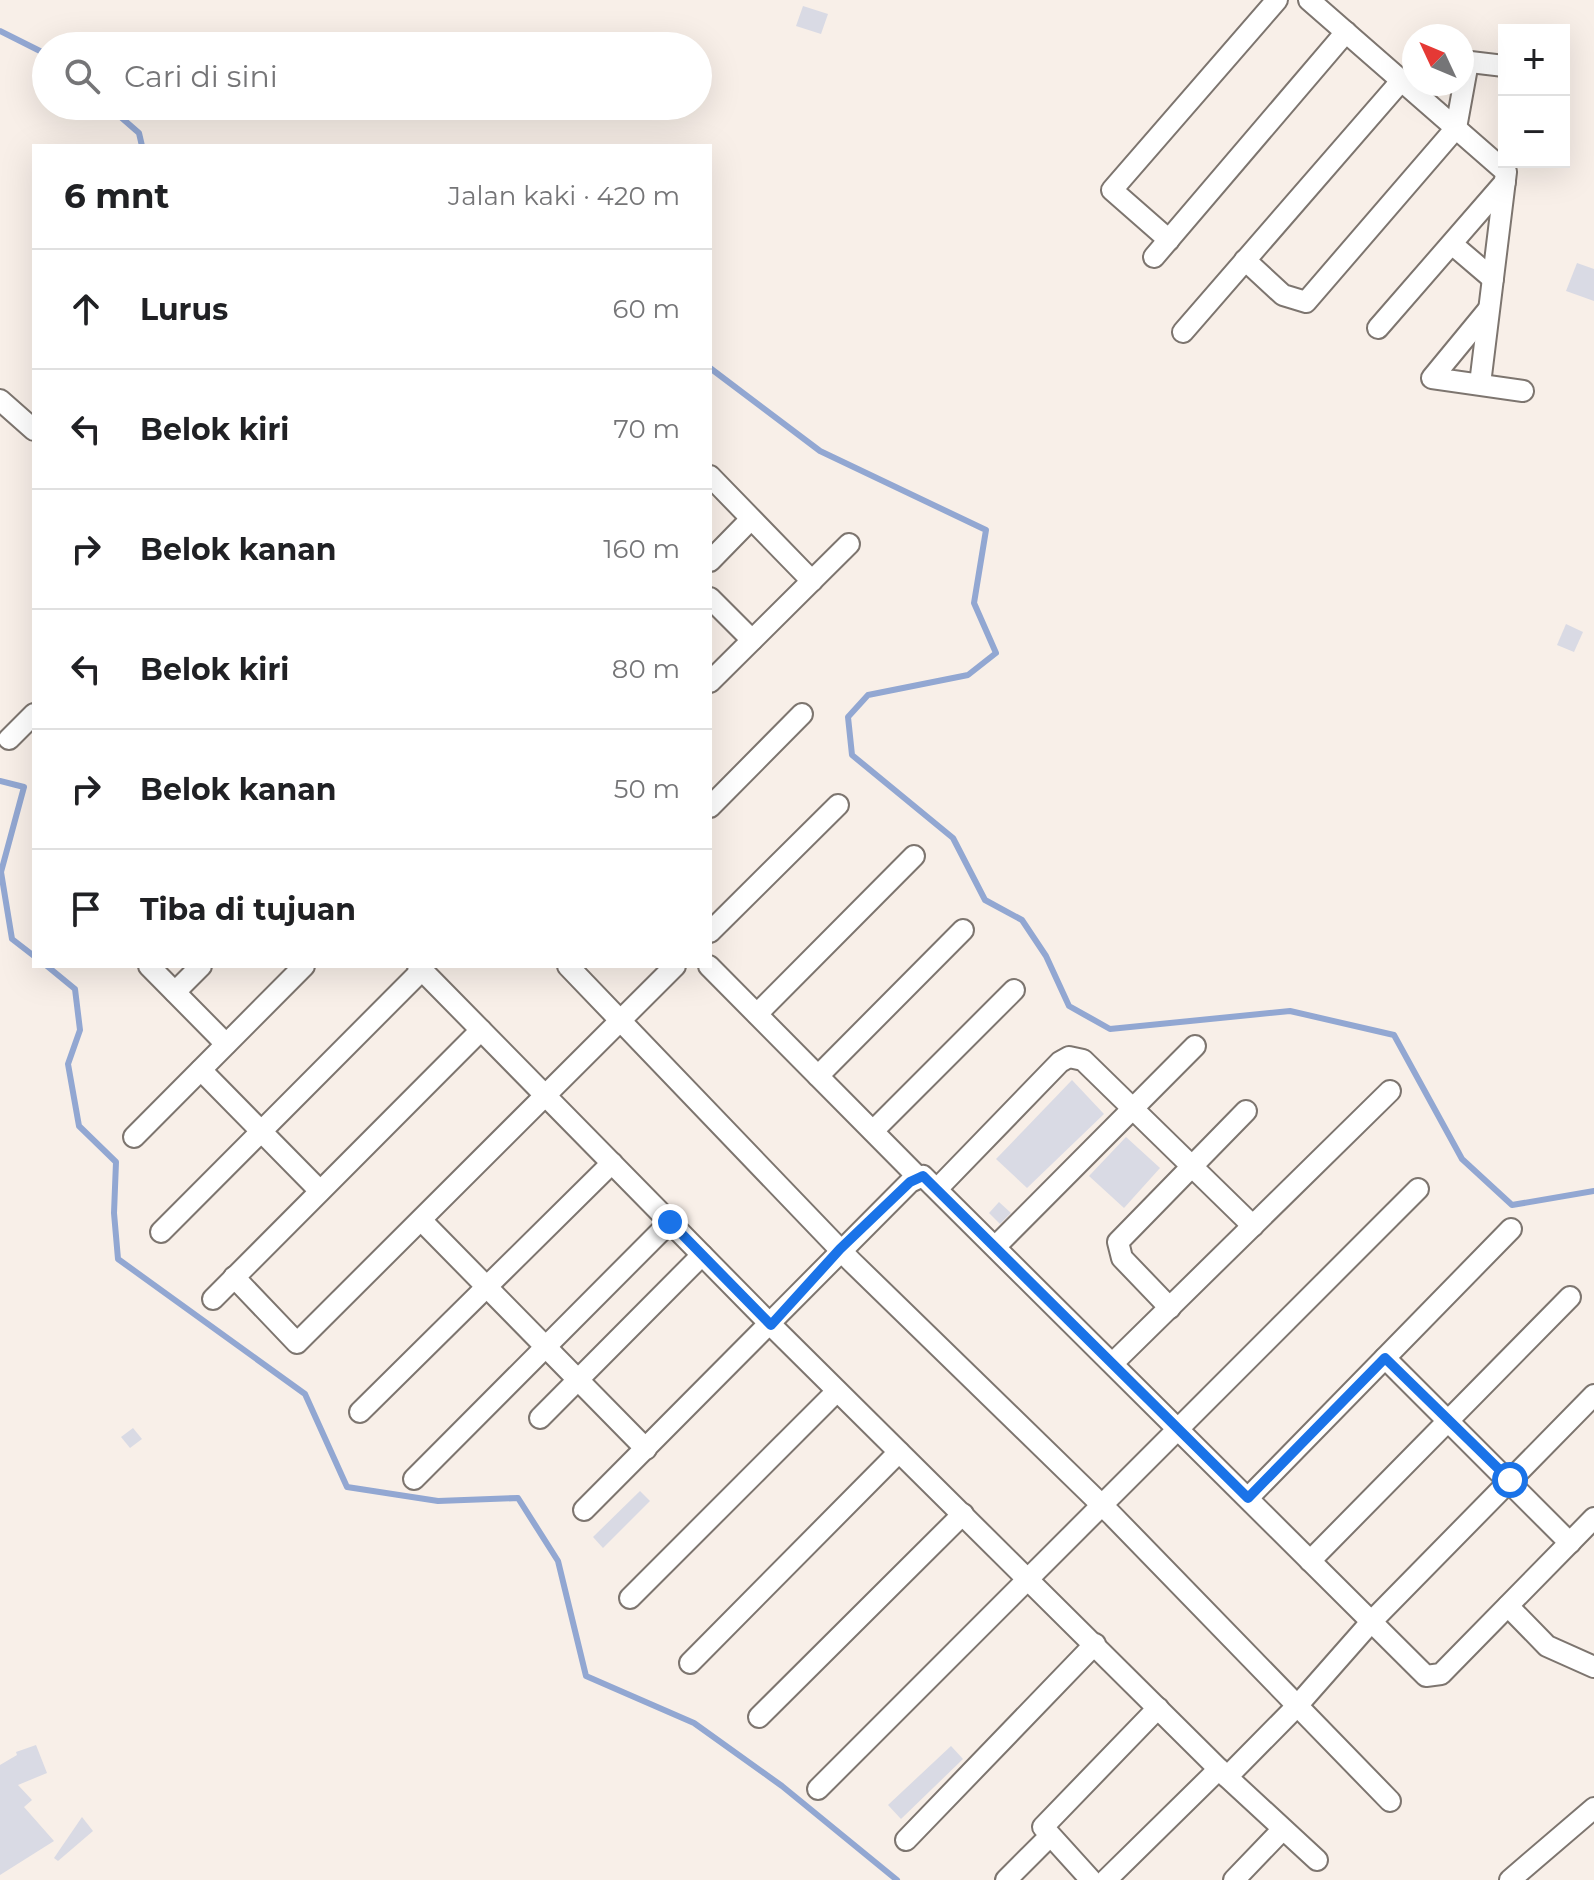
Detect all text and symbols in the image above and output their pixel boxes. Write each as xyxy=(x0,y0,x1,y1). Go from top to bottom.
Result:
north arrow xyxy=(1402,24,1474,96)
map controls xyxy=(1498,24,1570,168)
button: + xyxy=(1498,24,1570,96)
search box xyxy=(32,32,712,120)
icon: search xyxy=(60,54,104,98)
text: Cari di sini xyxy=(124,58,278,95)
button: − xyxy=(1498,96,1570,168)
text: 6 mnt xyxy=(64,175,169,217)
text: Jalan kaki · 420 m xyxy=(448,180,680,212)
icon: ahead xyxy=(64,287,108,331)
text: Lurus xyxy=(140,291,228,328)
text: 60 m xyxy=(613,293,680,325)
icon: left xyxy=(64,407,108,451)
text: Belok kiri xyxy=(140,411,289,448)
text: 70 m xyxy=(614,413,680,445)
icon: right xyxy=(64,527,108,571)
text: Belok kanan xyxy=(140,531,337,568)
text: 160 m xyxy=(603,533,680,565)
icon: left xyxy=(64,647,108,691)
text: Belok kiri xyxy=(140,651,289,688)
text: 80 m xyxy=(612,653,680,685)
icon: right xyxy=(64,767,108,811)
text: Belok kanan xyxy=(140,771,337,808)
text: 50 m xyxy=(614,773,680,805)
icon: arrive xyxy=(64,887,108,931)
text: Tiba di tujuan xyxy=(140,891,356,928)
route end xyxy=(652,1204,688,1240)
route start xyxy=(1492,1462,1528,1498)

